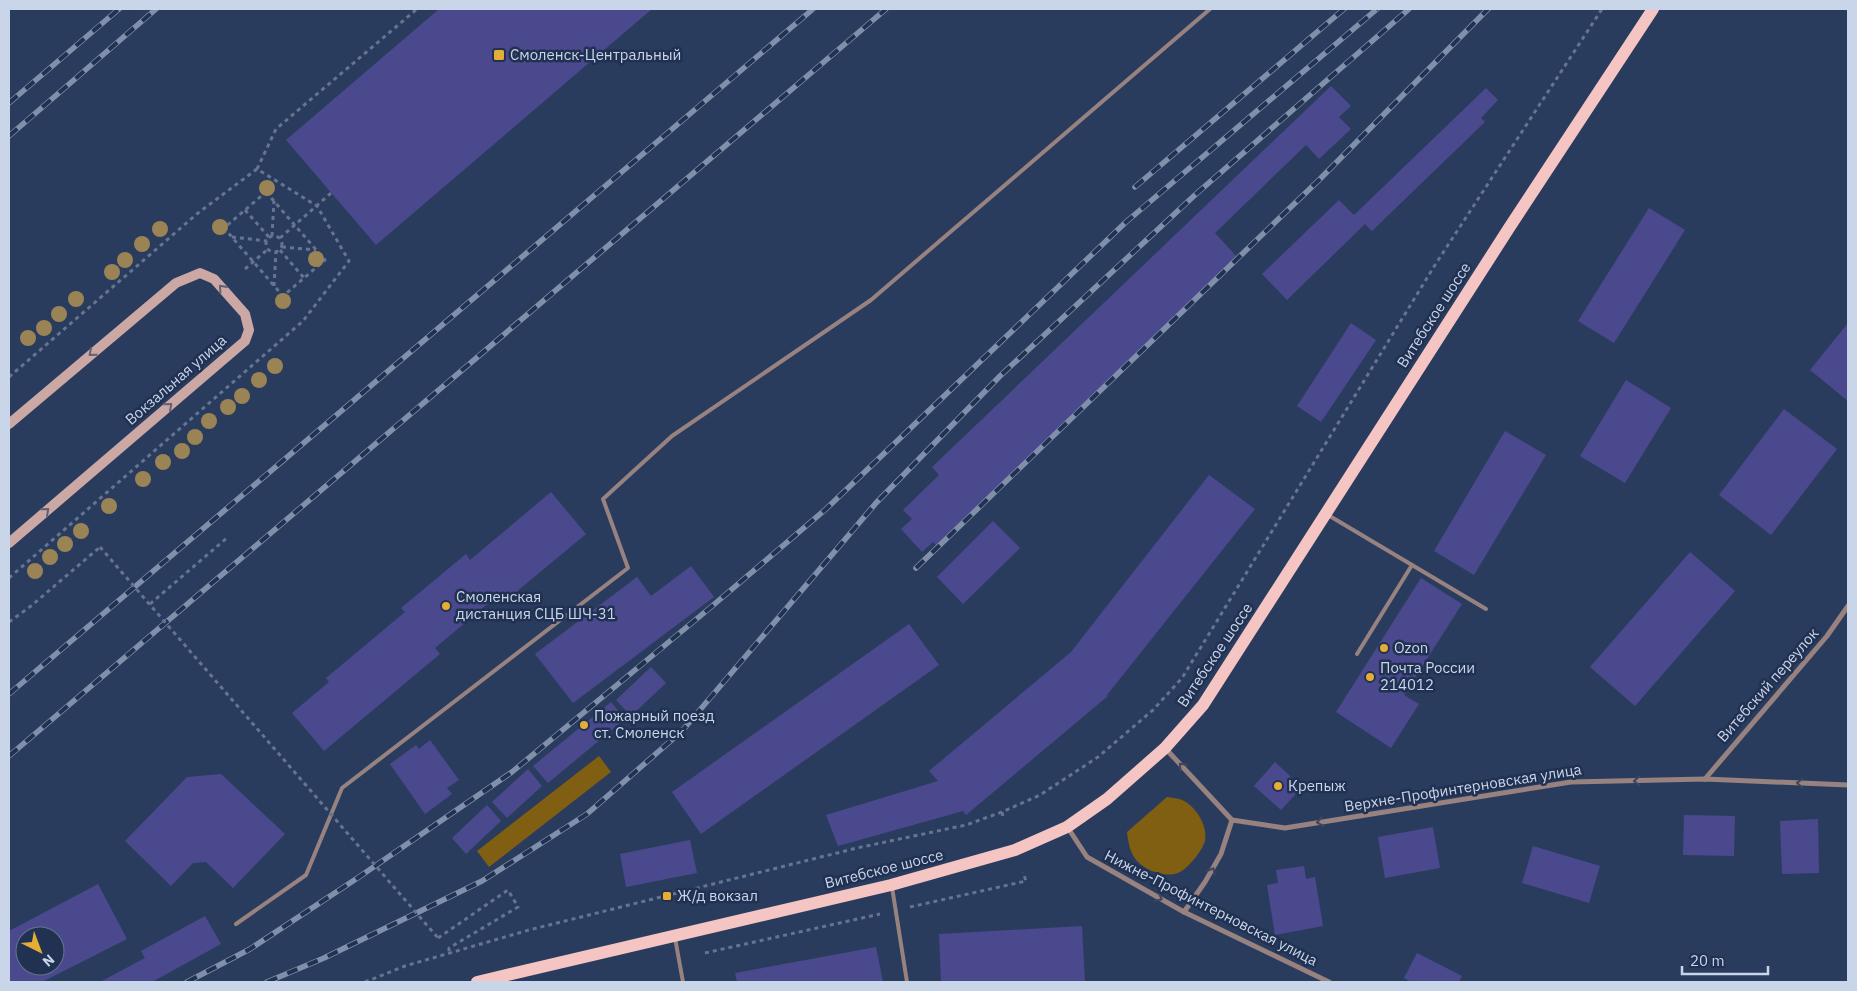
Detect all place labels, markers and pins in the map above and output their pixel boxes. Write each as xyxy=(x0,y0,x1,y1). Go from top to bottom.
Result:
place label: Смоленск-Центральный xyxy=(510,45,681,64)
marker: Смоленск-Центральный xyxy=(492,48,506,62)
place label: Смоленская дистанция СЦБ ШЧ-31 xyxy=(456,587,616,623)
marker: Смоленская дистанция СЦБ ШЧ-31 xyxy=(440,600,452,612)
place label: Ozon xyxy=(1394,638,1428,657)
marker: Ozon xyxy=(1378,642,1390,654)
place label: Почта России 214012 xyxy=(1380,658,1475,694)
marker: Почта России 214012 xyxy=(1364,671,1376,683)
place label: Пожарный поезд ст. Смоленск xyxy=(594,706,714,742)
marker: Пожарный поезд ст. Смоленск xyxy=(578,719,590,731)
place label: Крепыж xyxy=(1288,776,1346,795)
marker: Крепыж xyxy=(1272,780,1284,792)
place label: Ж/д вокзал xyxy=(677,886,758,905)
marker: Ж/д вокзал xyxy=(661,890,673,902)

